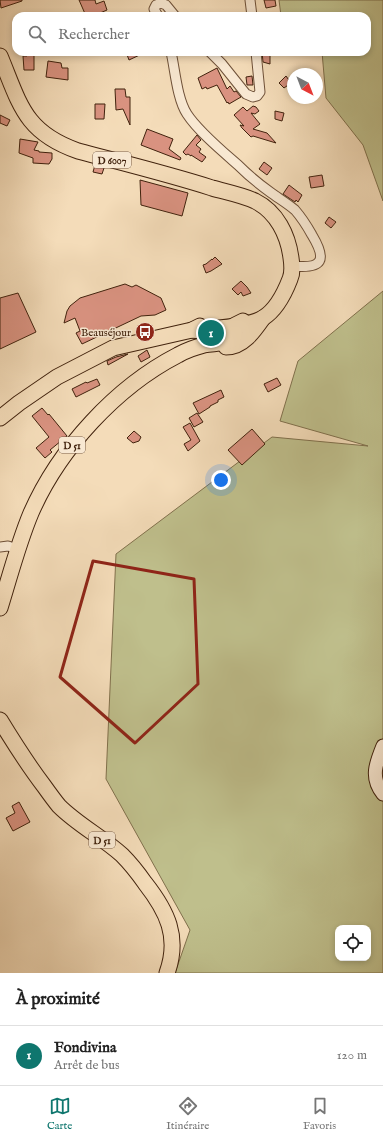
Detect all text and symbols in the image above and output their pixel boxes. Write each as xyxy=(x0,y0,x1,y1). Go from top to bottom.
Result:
search box xyxy=(12,12,371,56)
icon: search xyxy=(26,23,48,45)
text: Rechercher xyxy=(58,25,130,44)
north arrow xyxy=(287,68,323,104)
road number: D 6007 xyxy=(93,152,131,168)
pin: 1 xyxy=(198,318,224,348)
bus stop icon: Beauséjour xyxy=(134,321,156,343)
place label: Beauséjour xyxy=(81,326,131,340)
road number: D 51 xyxy=(59,437,85,453)
your location xyxy=(211,470,231,490)
road number: D 51 xyxy=(89,832,115,848)
map controls xyxy=(335,925,371,961)
button: locate xyxy=(335,925,371,961)
text: À proximité xyxy=(16,989,100,1010)
text: Fondivina xyxy=(54,1038,116,1057)
text: 1 xyxy=(27,1047,31,1064)
text: 120 m xyxy=(337,1047,367,1064)
text: Arrêt de bus xyxy=(54,1057,120,1074)
tab: Carte xyxy=(47,1095,72,1133)
tab: Itinéraire xyxy=(166,1095,209,1133)
tab: Favoris xyxy=(303,1095,336,1133)

